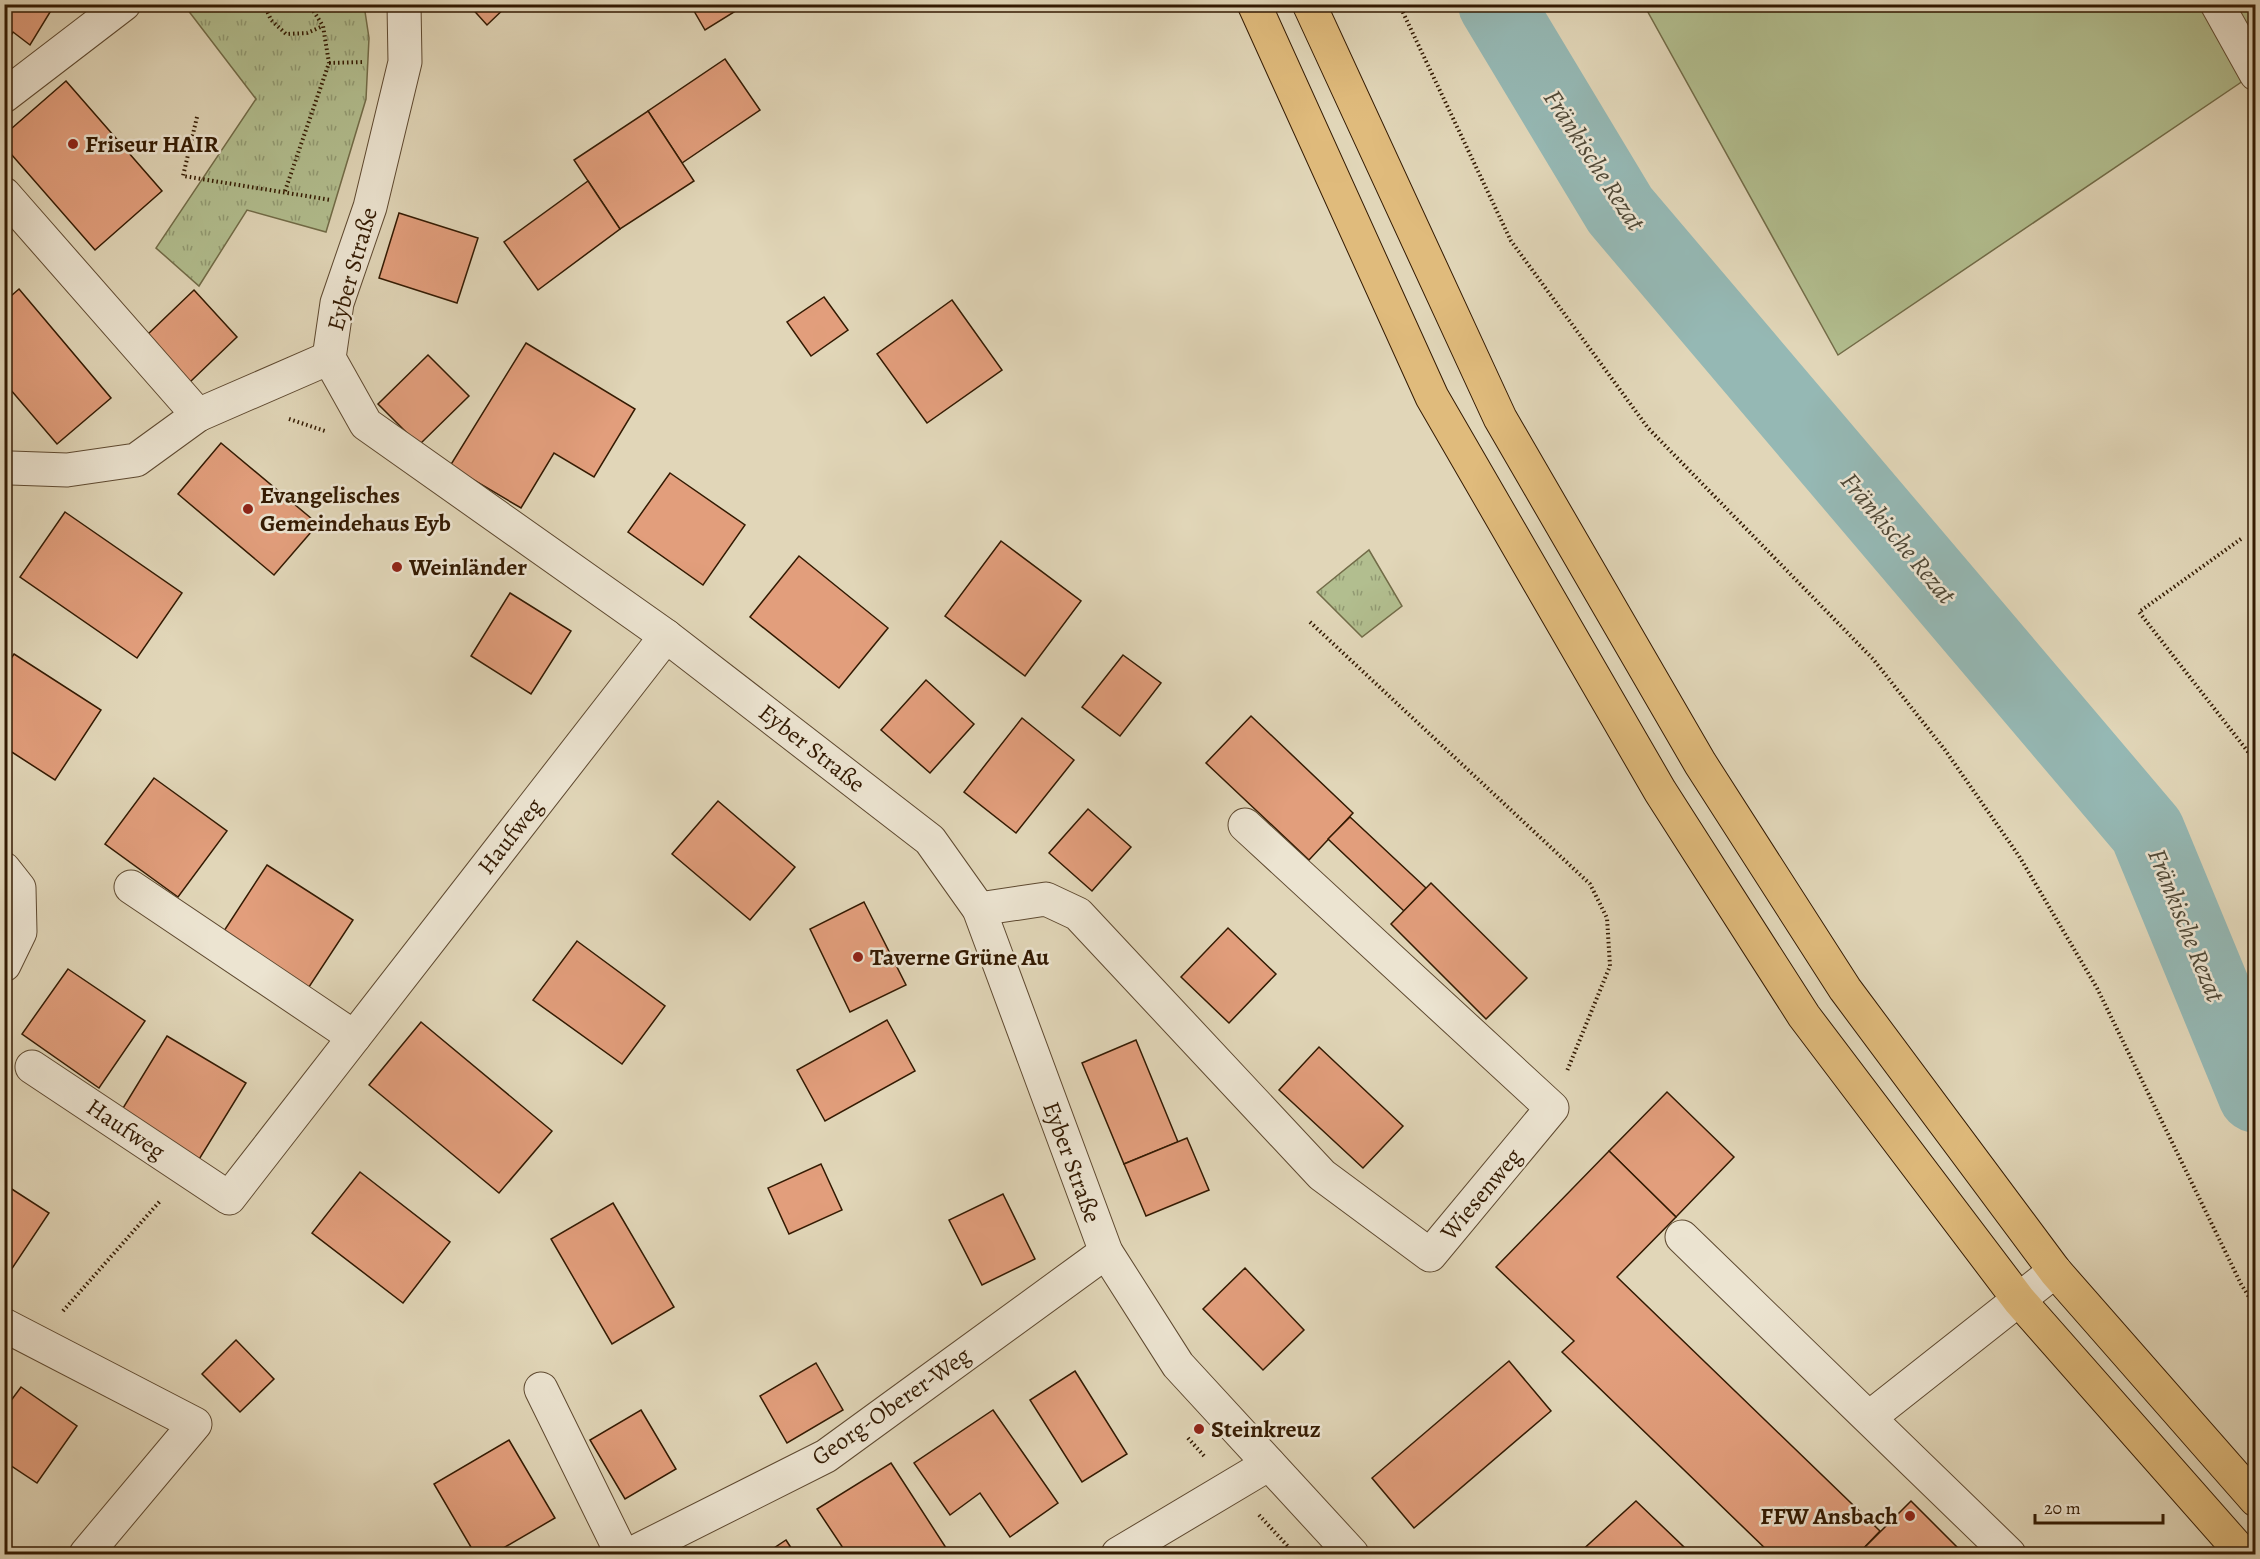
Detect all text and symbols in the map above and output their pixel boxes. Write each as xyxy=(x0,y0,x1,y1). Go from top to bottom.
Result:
water label: Fränkische Rezat xyxy=(1535,83,1654,239)
place label: Friseur HAIR xyxy=(85,128,219,160)
marker: Friseur HAIR xyxy=(66,137,80,151)
street label: Eyber Straße xyxy=(319,204,385,334)
water label: Fränkische Rezat xyxy=(1833,465,1964,613)
place label: Evangelisches Gemeindehaus Eyb xyxy=(260,479,451,539)
marker: Evangelisches Gemeindehaus Eyb xyxy=(241,502,255,516)
place label: Weinländer xyxy=(408,551,527,583)
marker: Weinländer xyxy=(390,560,404,574)
street label: Eyber Straße xyxy=(752,696,872,800)
street label: Haufweg xyxy=(470,791,550,881)
water label: Fränkische Rezat xyxy=(2139,843,2233,1008)
place label: Taverne Grüne Au xyxy=(870,941,1050,973)
marker: Taverne Grüne Au xyxy=(851,950,865,964)
street label: Haufweg xyxy=(80,1091,172,1167)
street label: Eyber Straße xyxy=(1035,1097,1109,1227)
street label: Wiesenweg xyxy=(1432,1141,1529,1248)
street label: Georg-Oberer-Weg xyxy=(805,1339,977,1473)
place label: Steinkreuz xyxy=(1211,1413,1321,1445)
marker: Steinkreuz xyxy=(1192,1422,1206,1436)
scale bar xyxy=(2035,1487,2162,1525)
text: 20 m xyxy=(2044,1496,2081,1520)
place label: FFW Ansbach xyxy=(1760,1500,1898,1532)
marker: FFW Ansbach xyxy=(1903,1509,1917,1523)

